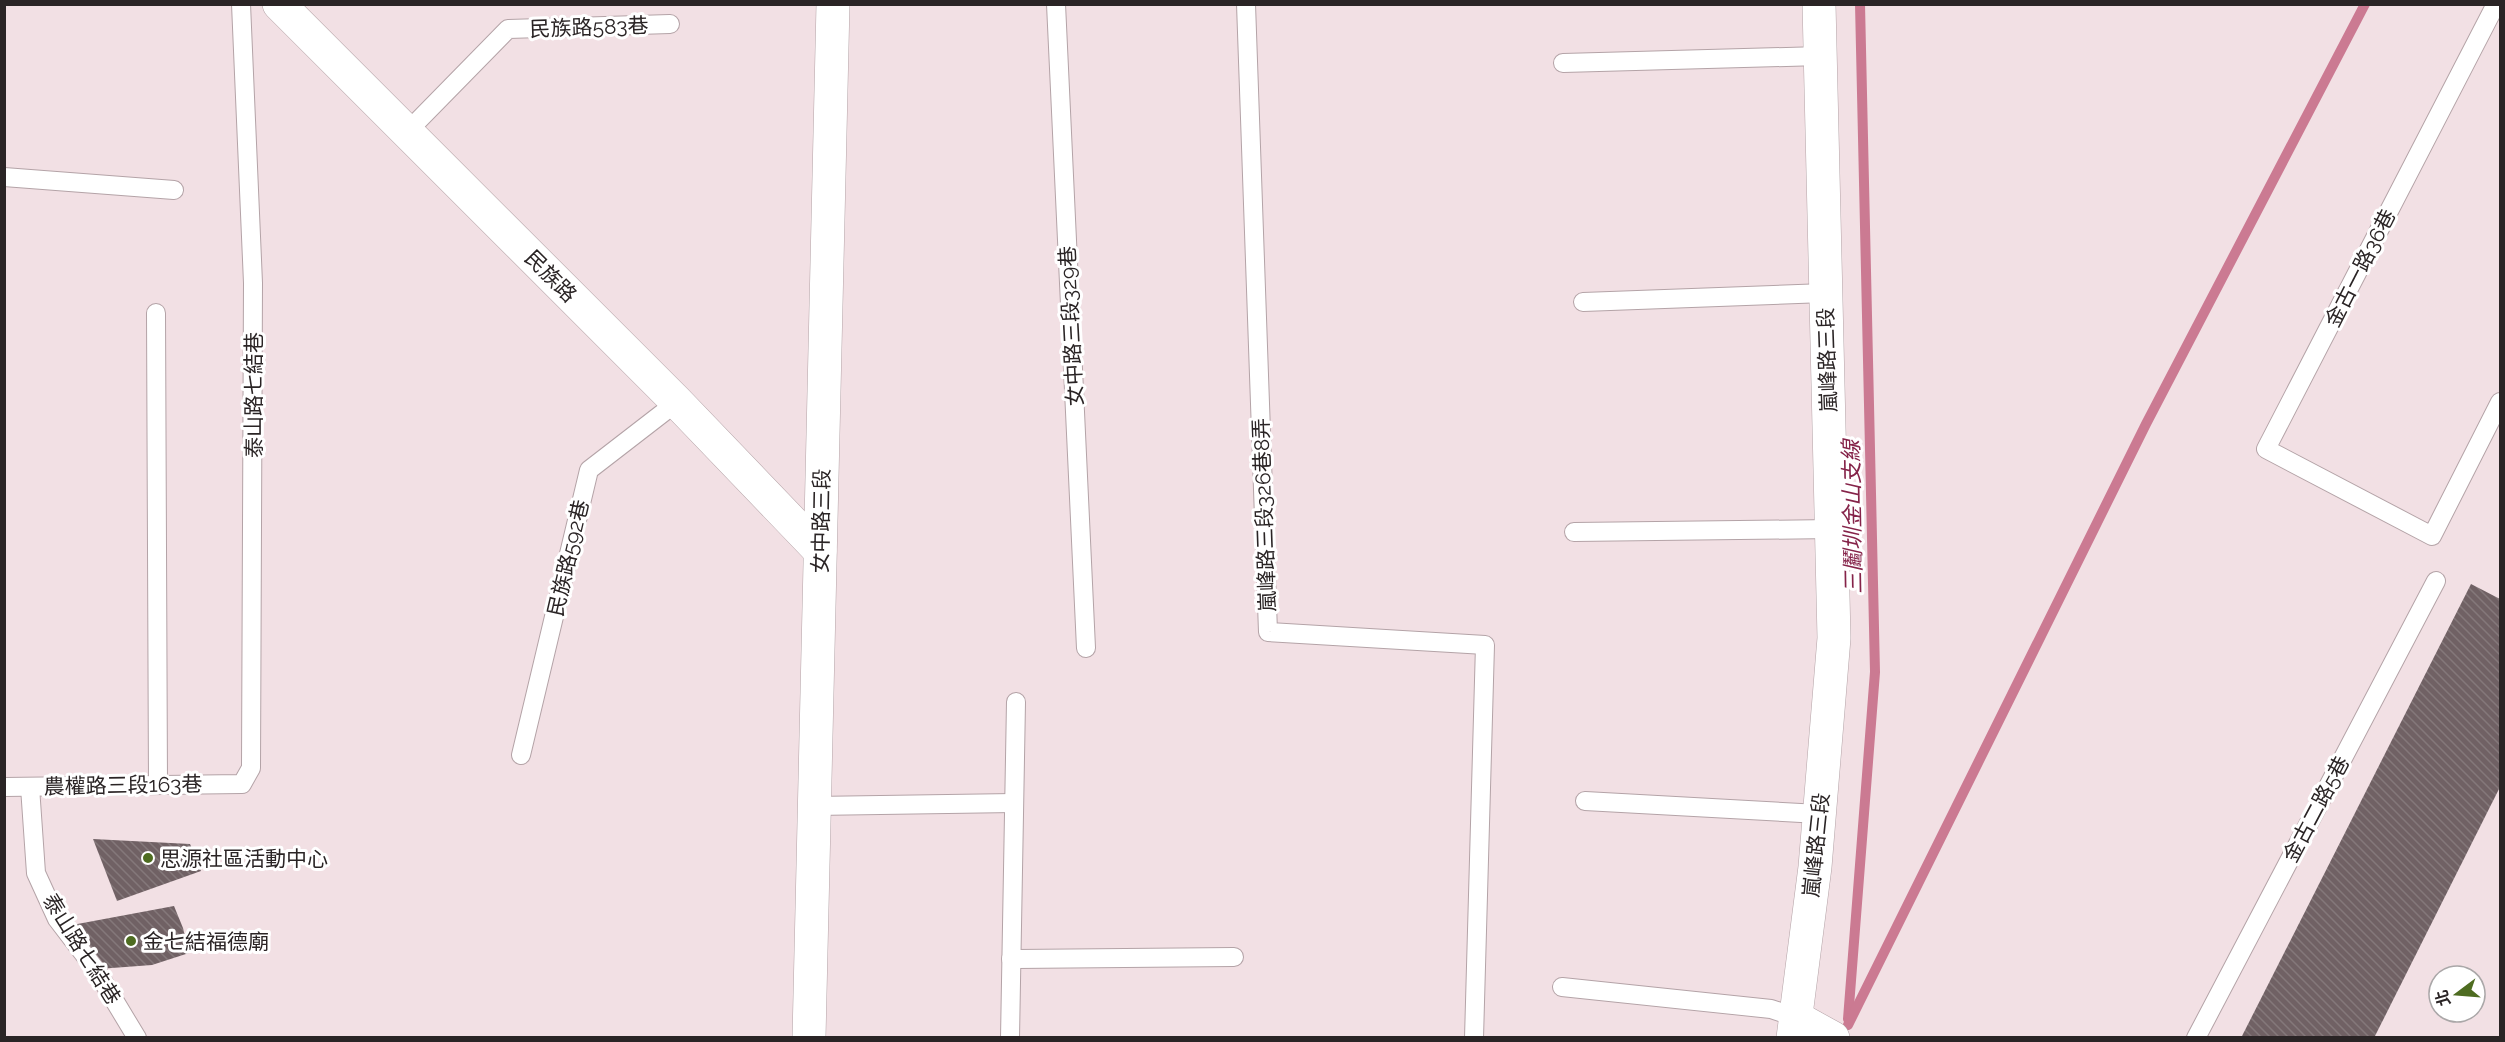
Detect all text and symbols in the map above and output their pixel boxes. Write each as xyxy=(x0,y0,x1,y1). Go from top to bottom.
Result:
street label: 民族路583巷 xyxy=(529,12,649,42)
street label: 金古一路36巷 xyxy=(2320,205,2400,331)
street label: 民族路 xyxy=(520,245,582,307)
street label: 女中路三段329巷 xyxy=(1054,245,1088,407)
street label: 嵐峰路三段 xyxy=(1813,307,1841,413)
street label: 泰山路七結巷 xyxy=(241,332,266,458)
street label: 嵐峰路三段326巷8弄 xyxy=(1248,417,1280,613)
water label: 三鬮圳金山支線 xyxy=(1838,437,1866,594)
street label: 女中路三段 xyxy=(808,468,834,574)
street label: 民族路592巷 xyxy=(542,497,594,619)
street label: 金古二路5巷 xyxy=(2278,752,2354,866)
street label: 農權路三段163巷 xyxy=(43,771,203,799)
street label: 嵐峰路三段 xyxy=(1798,791,1834,899)
place label: 思源社區活動中心 xyxy=(160,846,328,871)
marker: 思源社區活動中心 xyxy=(141,851,155,865)
street label: 泰山路七結巷 xyxy=(38,889,126,1009)
place label: 金七結福德廟 xyxy=(143,929,269,954)
marker: 金七結福德廟 xyxy=(124,934,138,948)
north arrow xyxy=(2427,964,2487,1024)
text: 北 xyxy=(2432,988,2454,1008)

